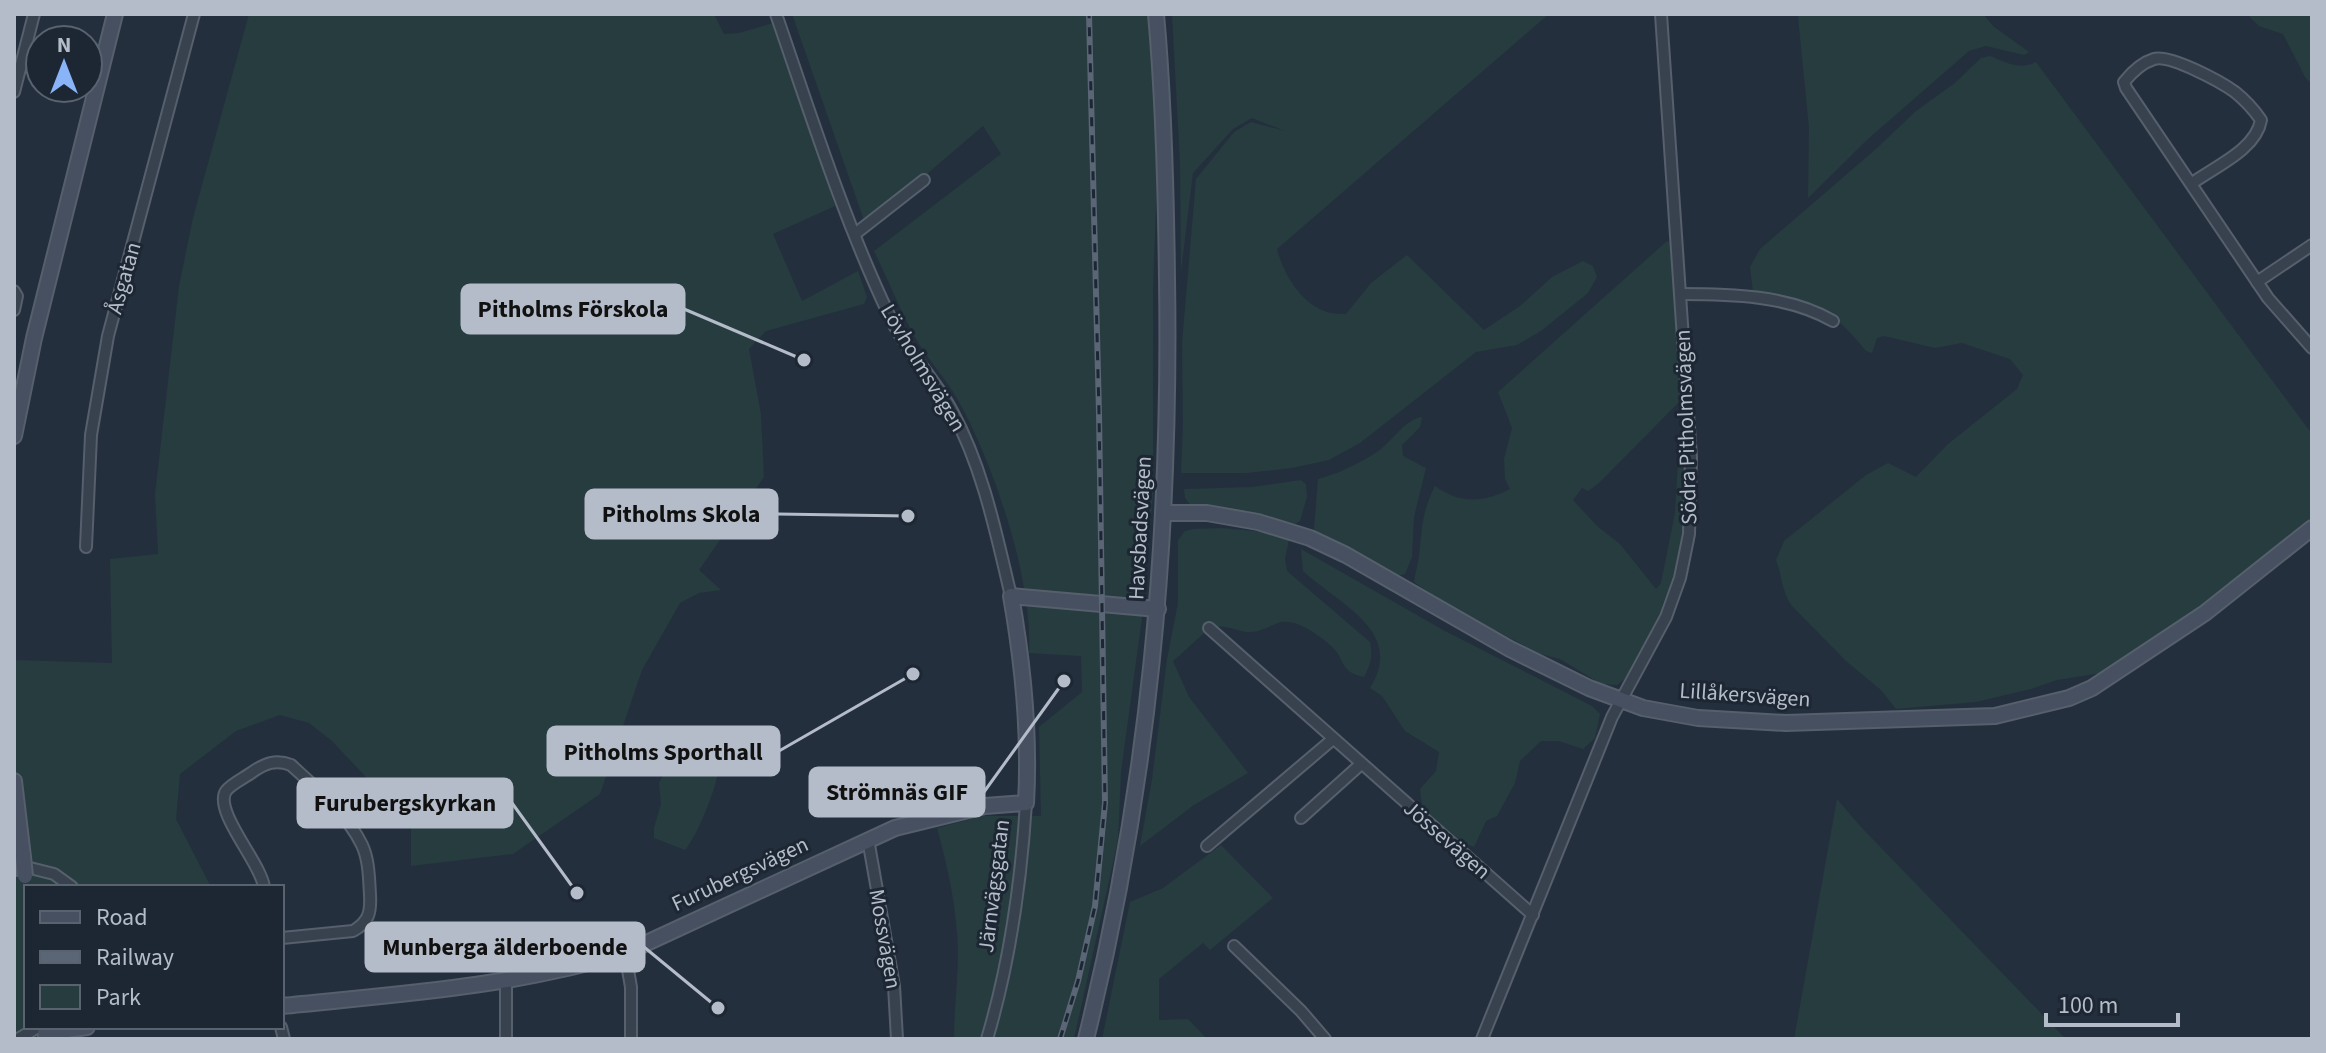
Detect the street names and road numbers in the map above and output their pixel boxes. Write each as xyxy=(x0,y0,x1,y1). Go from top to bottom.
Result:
street label: Åsgatan xyxy=(99,238,149,318)
street label: Lövholmsvägen xyxy=(872,298,974,438)
street label: Södra Pitholmsvägen xyxy=(1667,329,1705,525)
street label: Havsbadsvägen xyxy=(1120,455,1160,601)
street label: Lillåkersvägen xyxy=(1678,674,1812,716)
street label: Jössevägen xyxy=(1396,793,1498,887)
street label: Järnvägsgatan xyxy=(970,817,1018,955)
street label: Furubergsvägen xyxy=(666,828,814,920)
street label: Mossvägen xyxy=(860,887,910,991)

